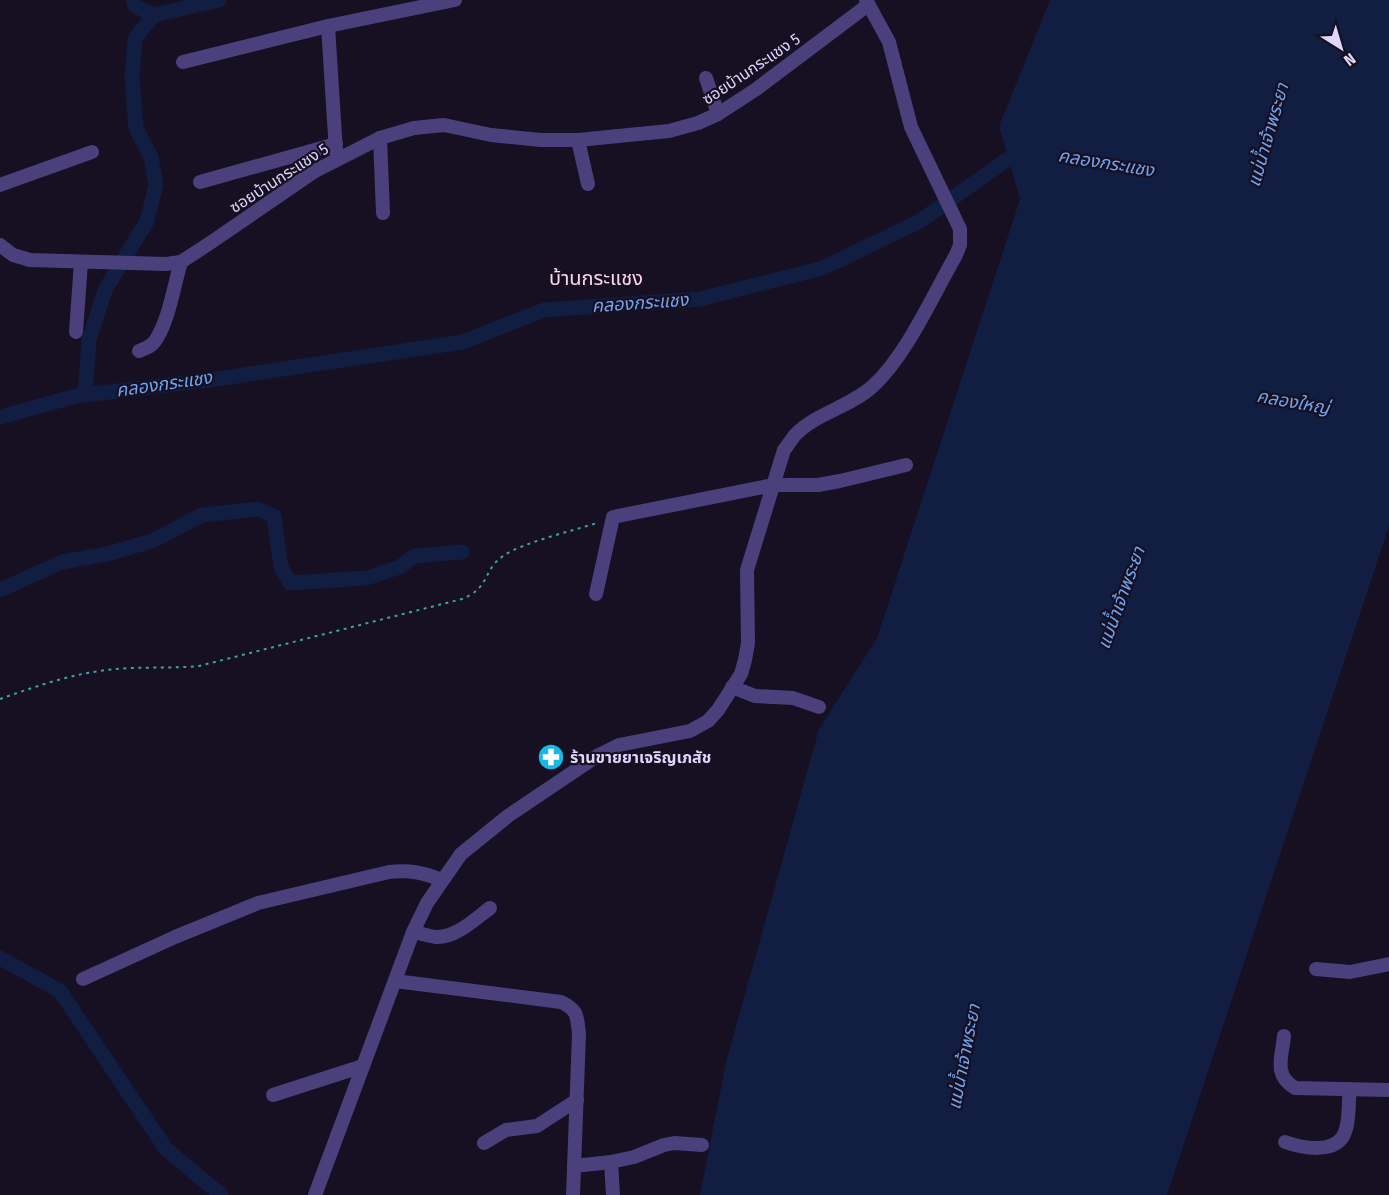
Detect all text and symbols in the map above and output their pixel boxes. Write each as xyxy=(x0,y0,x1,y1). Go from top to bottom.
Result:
north arrow xyxy=(1311,18,1371,78)
street label: ซอยบ้านกระแชง 5 xyxy=(699,29,803,109)
text: N xyxy=(1340,49,1359,70)
water label: แม่น้ำเจ้าพระยา xyxy=(1241,79,1293,189)
street label: ซอยบ้านกระแชง 5 xyxy=(226,139,332,217)
water label: คลองกระแชง xyxy=(1057,145,1157,182)
district label: บ้านกระแชง xyxy=(549,266,643,290)
water label: คลองกระแชง xyxy=(591,289,690,317)
water label: คลองกระแชง xyxy=(115,366,215,402)
water label: คลองใหญ่ xyxy=(1255,385,1334,420)
water label: แม่น้ำเจ้าพระยา xyxy=(1091,543,1150,652)
pharmacy icon: ร้านขายยาเจริญเภสัช xyxy=(536,742,566,772)
place label: ร้านขายยาเจริญเภสัช xyxy=(570,748,711,767)
water label: แม่น้ำเจ้าพระยา xyxy=(941,1001,985,1111)

